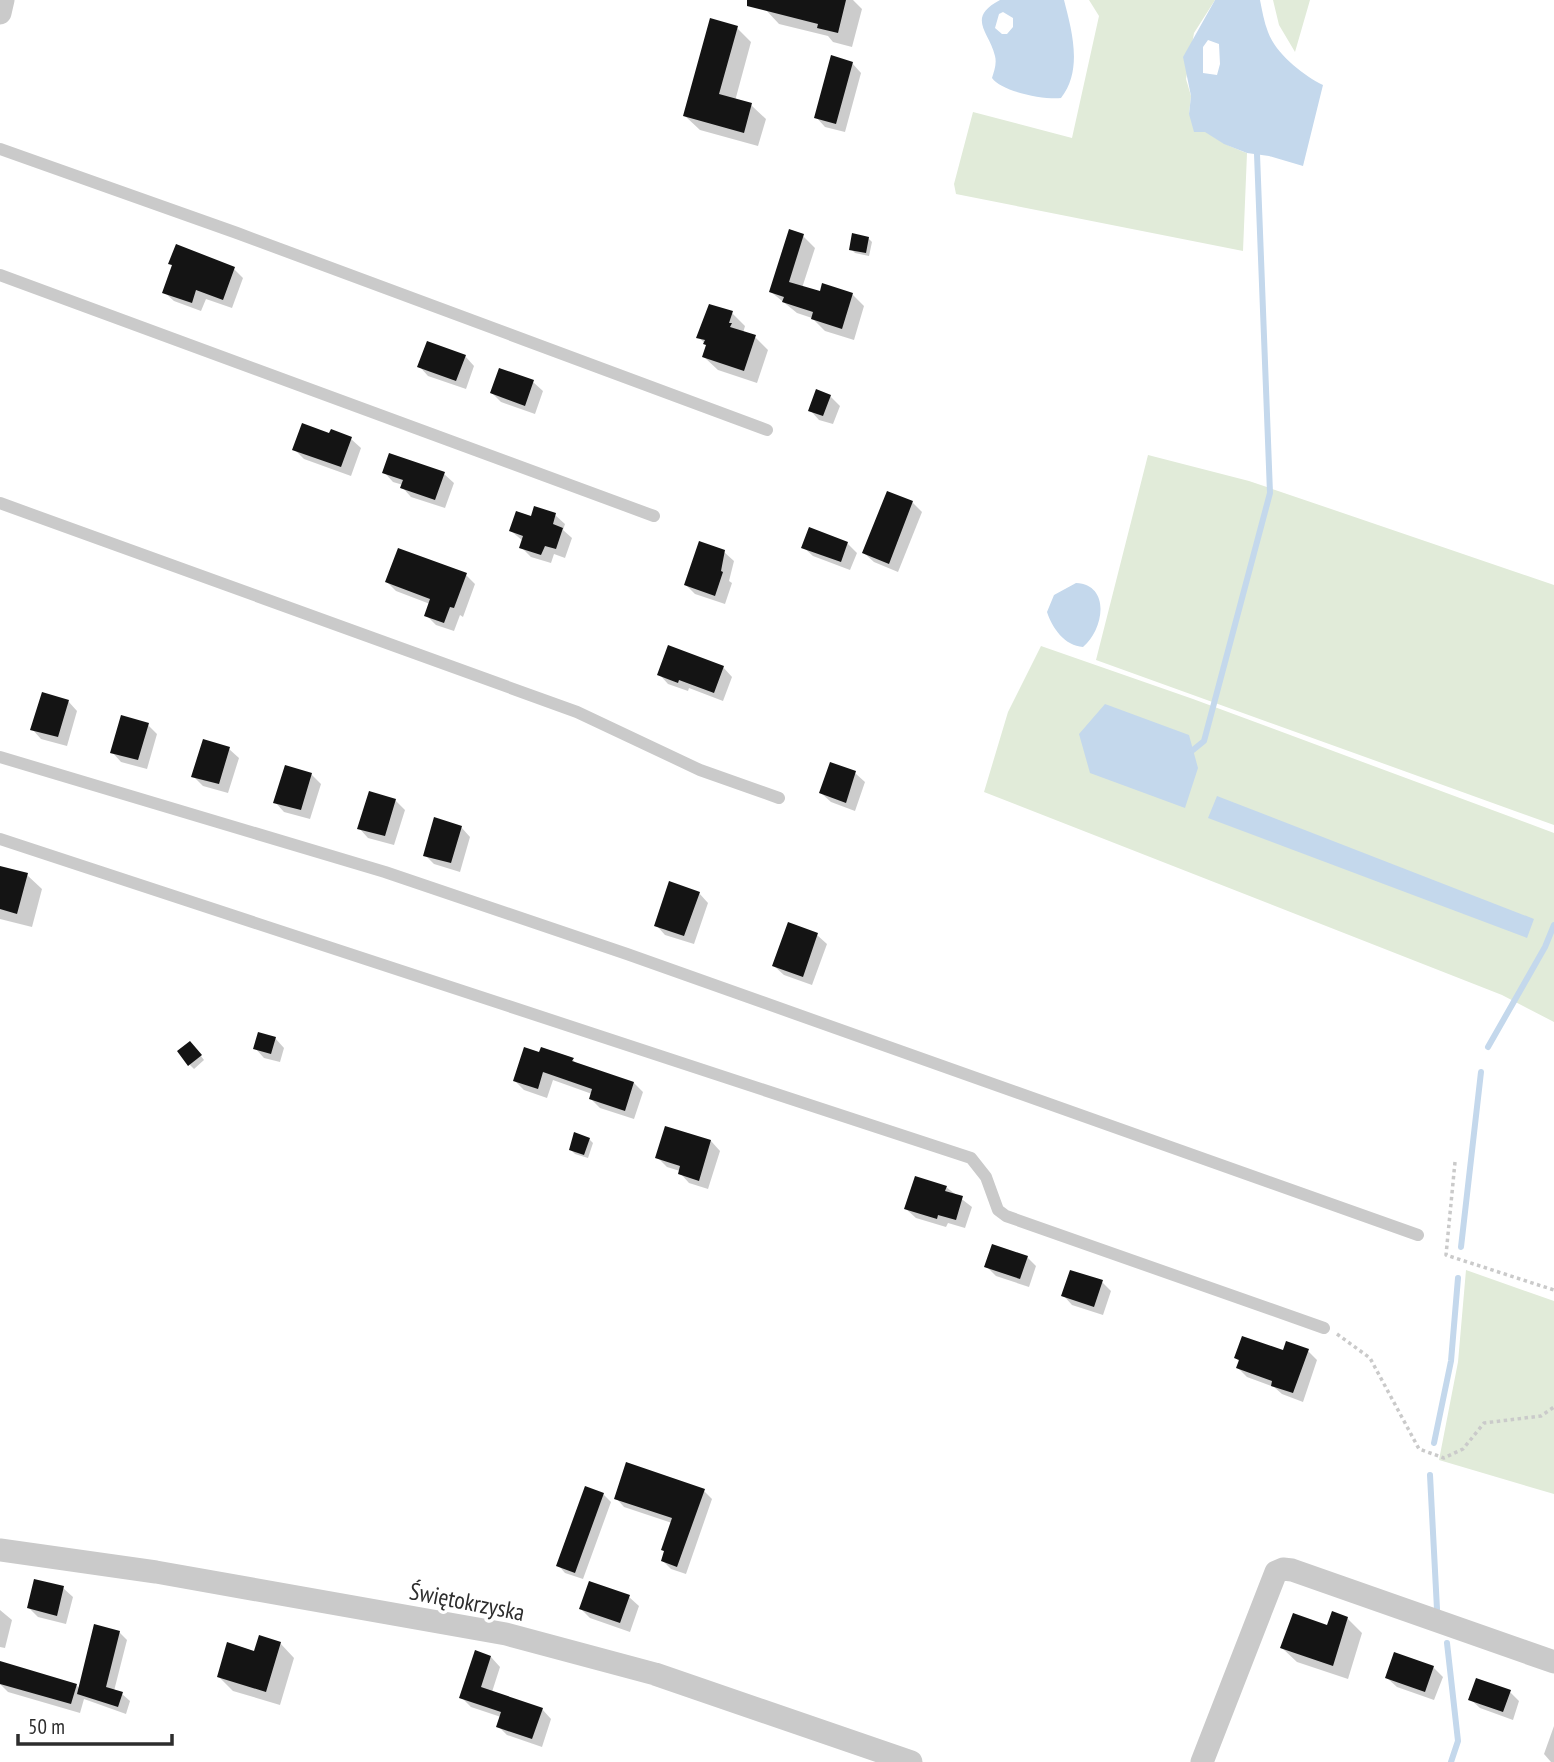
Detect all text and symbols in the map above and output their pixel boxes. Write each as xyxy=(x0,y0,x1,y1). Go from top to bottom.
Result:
street label: Świętokrzyska xyxy=(407,1575,527,1628)
scale bar xyxy=(18,1702,172,1746)
text: 50 m xyxy=(28,1713,65,1740)

